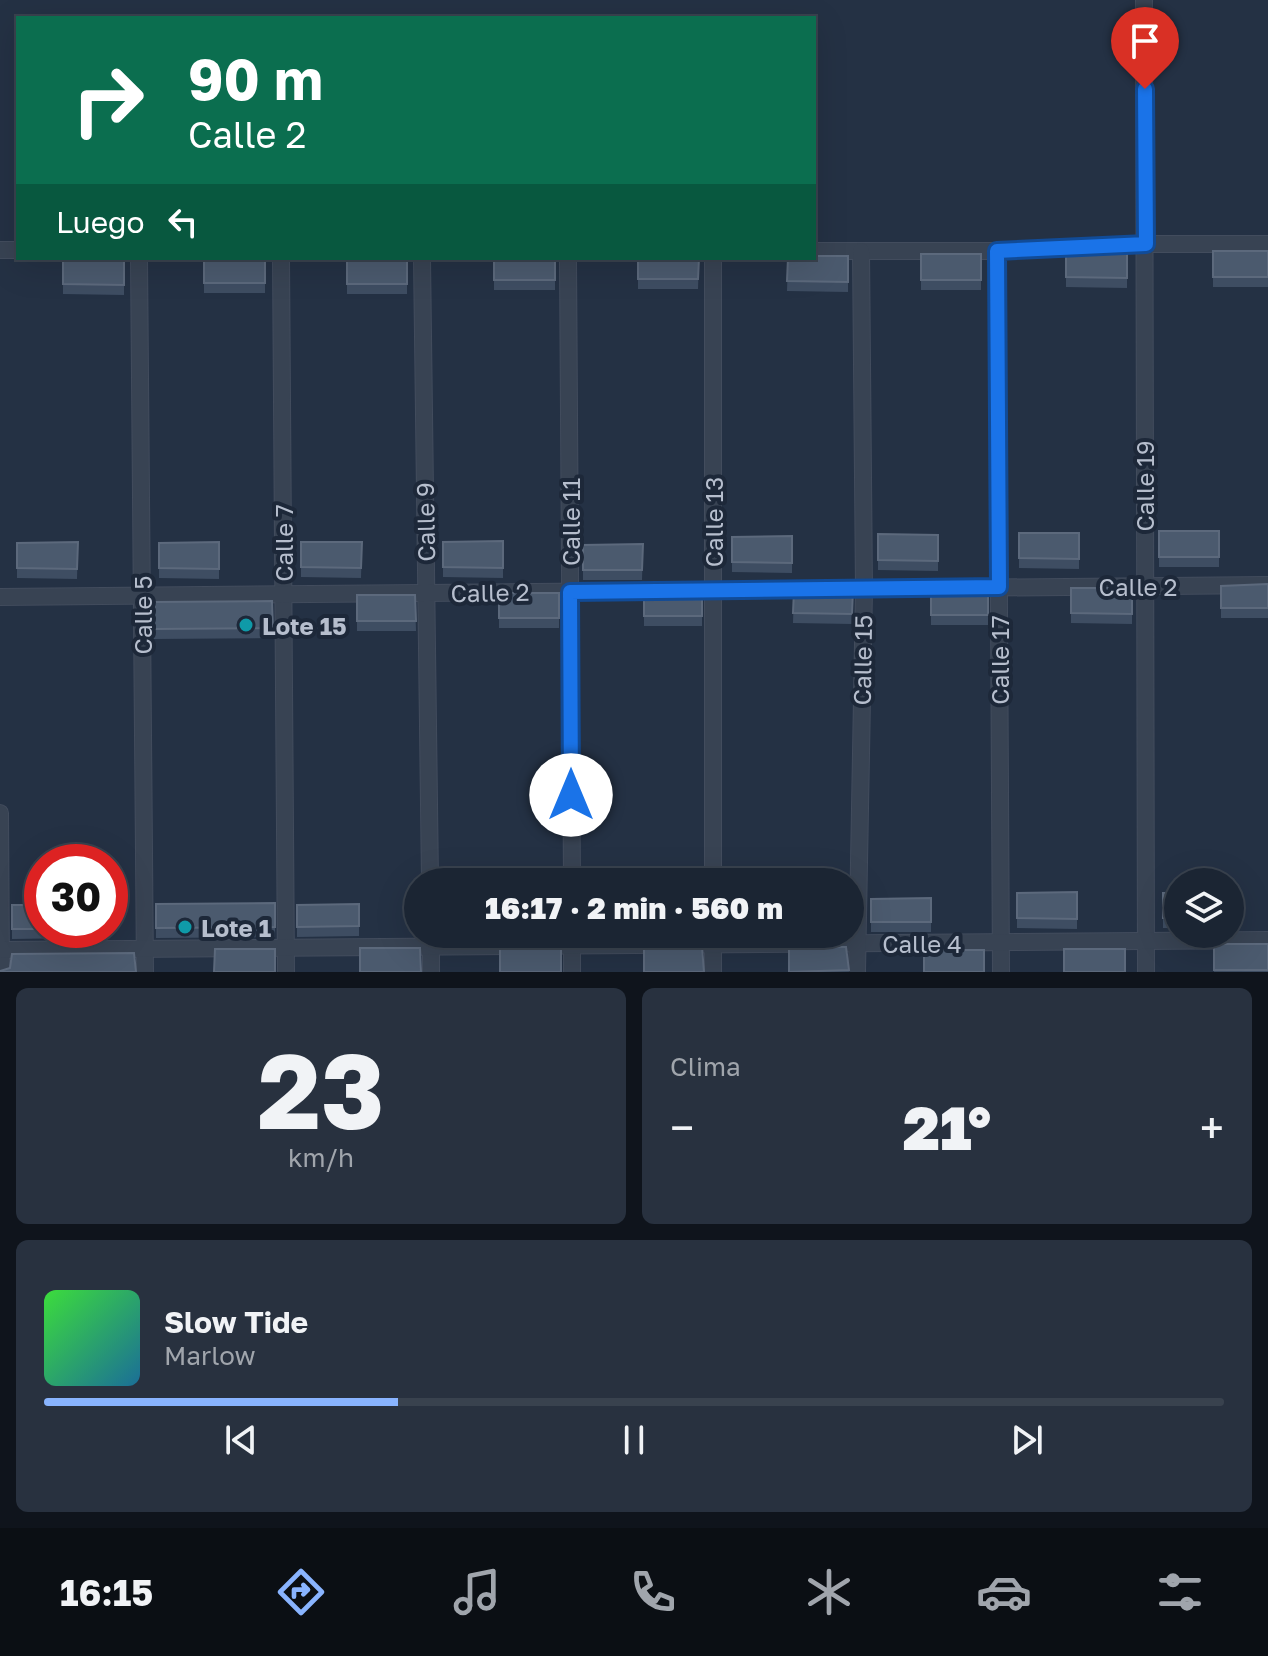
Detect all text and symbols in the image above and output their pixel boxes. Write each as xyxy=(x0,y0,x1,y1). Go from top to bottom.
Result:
pin xyxy=(1111,7,1179,89)
icon: arrive xyxy=(1123,19,1167,63)
text: 90 m xyxy=(188,45,323,112)
icon: right xyxy=(56,48,160,152)
text: Calle 2 xyxy=(188,113,306,156)
icon: left xyxy=(161,200,205,244)
text: Luego xyxy=(56,204,145,240)
street label: Calle 19 xyxy=(1130,440,1159,532)
street label: Calle 13 xyxy=(699,477,728,567)
street label: Calle 11 xyxy=(556,478,585,566)
street label: Calle 9 xyxy=(410,482,440,562)
street label: Calle 7 xyxy=(269,504,298,582)
street label: Calle 2 xyxy=(1099,572,1177,601)
street label: Calle 5 xyxy=(128,576,157,654)
street label: Calle 2 xyxy=(450,577,530,607)
place label: Lote 15 xyxy=(262,611,347,640)
street label: Calle 15 xyxy=(847,615,877,705)
street label: Calle 17 xyxy=(985,615,1014,705)
marker: Lote 15 xyxy=(237,616,255,634)
position arrow xyxy=(529,753,613,837)
speed limit sign: 30 xyxy=(24,844,128,948)
map controls xyxy=(1164,868,1244,948)
button: layers xyxy=(1164,868,1244,948)
text: 16:17 · 2 min · 560 m xyxy=(485,890,783,926)
place label: Lote 1 xyxy=(201,913,271,942)
marker: Lote 1 xyxy=(176,918,194,936)
street label: Calle 4 xyxy=(882,929,962,958)
text: 23 xyxy=(258,1027,384,1152)
text: Clima xyxy=(670,1051,741,1082)
text: 21° xyxy=(903,1091,991,1163)
text: − xyxy=(670,1101,694,1154)
text: + xyxy=(1200,1101,1224,1154)
text: km/h xyxy=(288,1142,354,1173)
text: Slow Tide xyxy=(164,1304,308,1340)
text: Marlow xyxy=(164,1340,256,1371)
icon: previous xyxy=(219,1418,263,1462)
icon: pause xyxy=(612,1418,656,1462)
icon: next xyxy=(1005,1418,1049,1462)
icon: directions xyxy=(273,1564,329,1620)
icon: music xyxy=(449,1564,505,1620)
icon: phone xyxy=(625,1564,681,1620)
icon: climate xyxy=(801,1564,857,1620)
icon: car xyxy=(976,1564,1032,1620)
icon: filters xyxy=(1152,1564,1208,1620)
text: 16:15 xyxy=(60,1571,153,1614)

